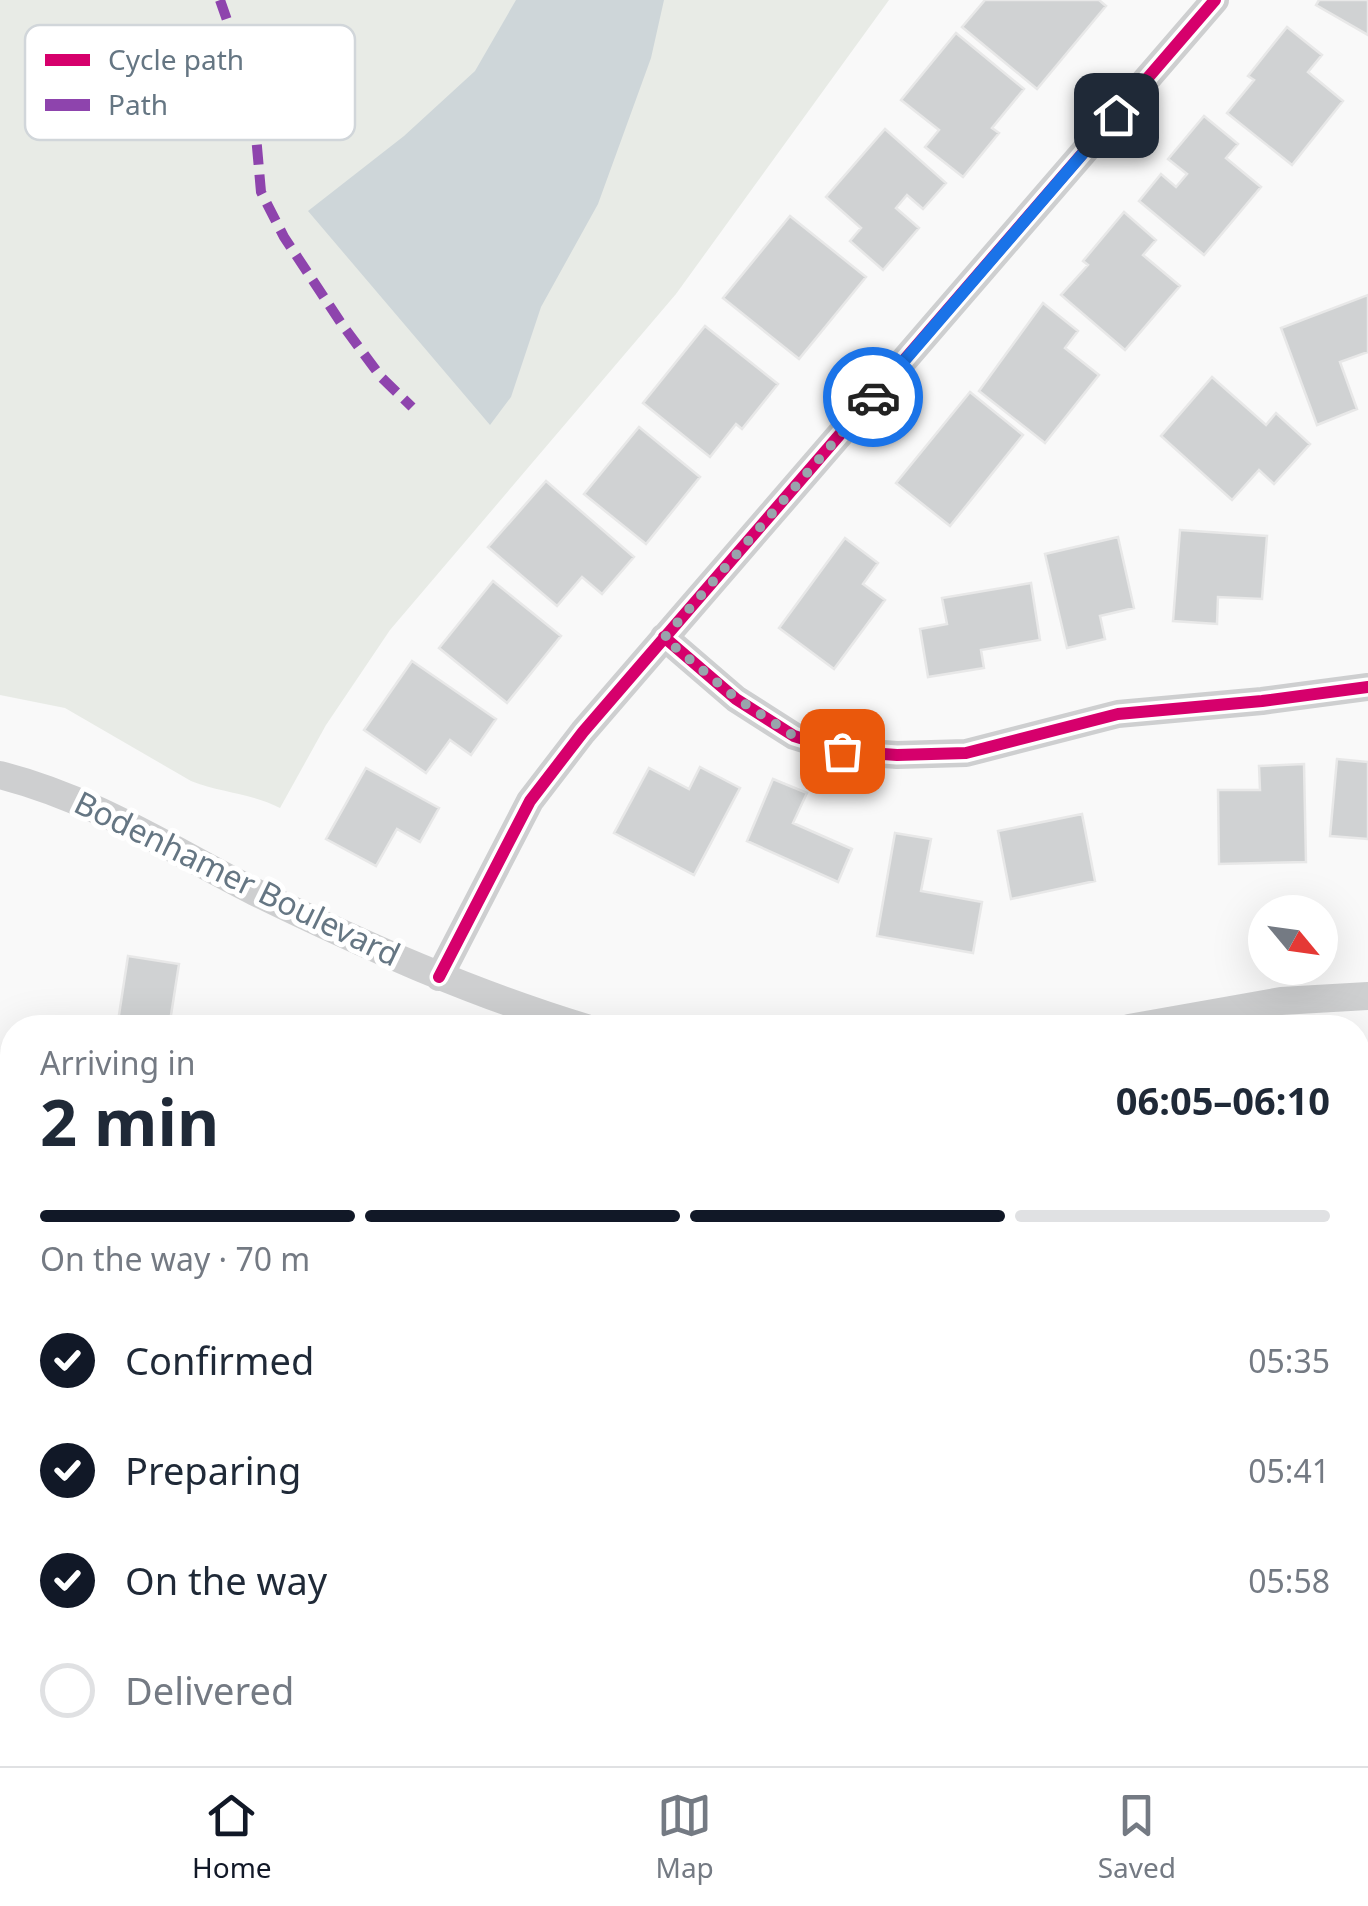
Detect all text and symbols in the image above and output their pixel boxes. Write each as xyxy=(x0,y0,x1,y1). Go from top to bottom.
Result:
legend xyxy=(25,25,355,140)
text: Cycle path xyxy=(108,40,244,78)
pin xyxy=(1074,73,1159,158)
text: Path xyxy=(108,85,168,123)
icon: home xyxy=(1089,88,1144,143)
courier xyxy=(823,347,923,447)
icon: car xyxy=(846,370,901,425)
pin xyxy=(800,709,885,794)
icon: bag xyxy=(815,724,870,779)
street label: Bodenhamer Boulevard xyxy=(68,780,408,975)
north arrow xyxy=(1248,895,1338,985)
map controls xyxy=(1248,895,1338,985)
text: Arriving in xyxy=(40,1041,195,1084)
text: 06:05–06:10 xyxy=(1116,1074,1330,1126)
text: 2 min xyxy=(40,1077,219,1165)
text: On the way · 70 m xyxy=(40,1237,310,1280)
icon: check xyxy=(40,1333,95,1388)
text: Confirmed xyxy=(125,1334,314,1386)
text: 05:35 xyxy=(1248,1339,1330,1382)
icon: check xyxy=(40,1443,95,1498)
text: Preparing xyxy=(125,1444,301,1496)
text: 05:41 xyxy=(1248,1449,1330,1492)
icon: check xyxy=(40,1553,95,1608)
text: On the way xyxy=(125,1554,327,1606)
text: 05:58 xyxy=(1248,1559,1330,1602)
text: Delivered xyxy=(125,1664,294,1716)
tab: Home xyxy=(192,1788,272,1886)
tab: Map xyxy=(656,1788,714,1886)
tab: Saved xyxy=(1098,1788,1176,1886)

